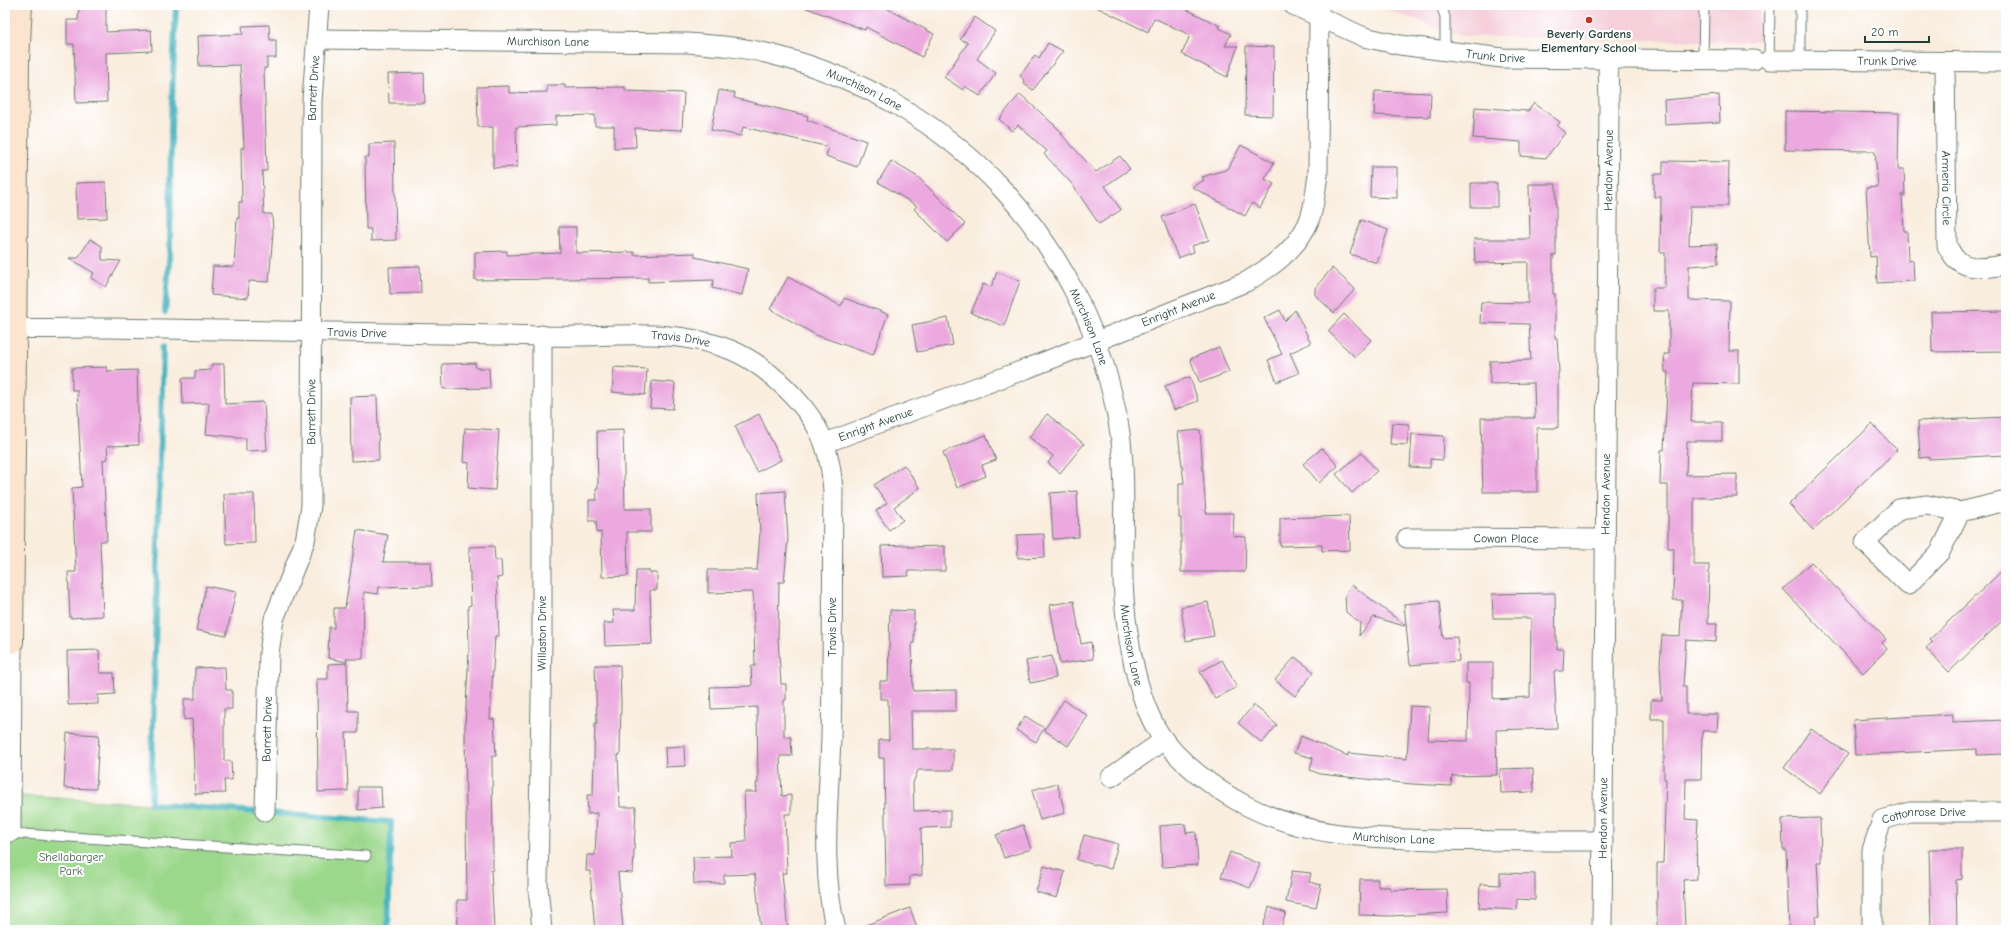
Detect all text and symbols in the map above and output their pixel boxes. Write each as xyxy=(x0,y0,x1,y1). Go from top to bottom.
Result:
marker: Beverly Gardens Elementary School xyxy=(1584,15,1594,25)
scale bar xyxy=(1865,18,1929,44)
text: 20 m xyxy=(1871,25,1899,39)
place label: Beverly Gardens Elementary School xyxy=(1541,27,1637,55)
street label: Murchison Lane xyxy=(507,34,589,49)
street label: Trunk Drive xyxy=(1465,46,1525,65)
street label: Trunk Drive xyxy=(1857,54,1917,68)
street label: Barrett Drive xyxy=(305,55,322,121)
street label: Murchison Lane xyxy=(825,65,905,114)
street label: Hendon Avenue xyxy=(1601,129,1616,211)
street label: Armeria Circle xyxy=(1939,151,1954,225)
street label: Murchison Lane xyxy=(1067,286,1111,367)
street label: Enright Avenue xyxy=(1139,288,1217,330)
street label: Travis Drive xyxy=(327,325,387,340)
street label: Travis Drive xyxy=(651,328,712,350)
street label: Barrett Drive xyxy=(304,379,318,445)
street label: Enright Avenue xyxy=(837,404,915,444)
street label: Hendon Avenue xyxy=(1598,453,1613,535)
street label: Cowan Place xyxy=(1474,531,1538,546)
street label: Willaston Drive xyxy=(534,595,549,671)
street label: Travis Drive xyxy=(825,597,839,657)
street label: Murchison Lane xyxy=(1118,604,1146,687)
street label: Barrett Drive xyxy=(259,696,275,762)
street label: Hendon Avenue xyxy=(1596,777,1610,859)
street label: Cottonrose Drive xyxy=(1880,805,1966,827)
street label: Murchison Lane xyxy=(1352,829,1435,847)
park label: Shellabarger Park xyxy=(39,850,104,878)

